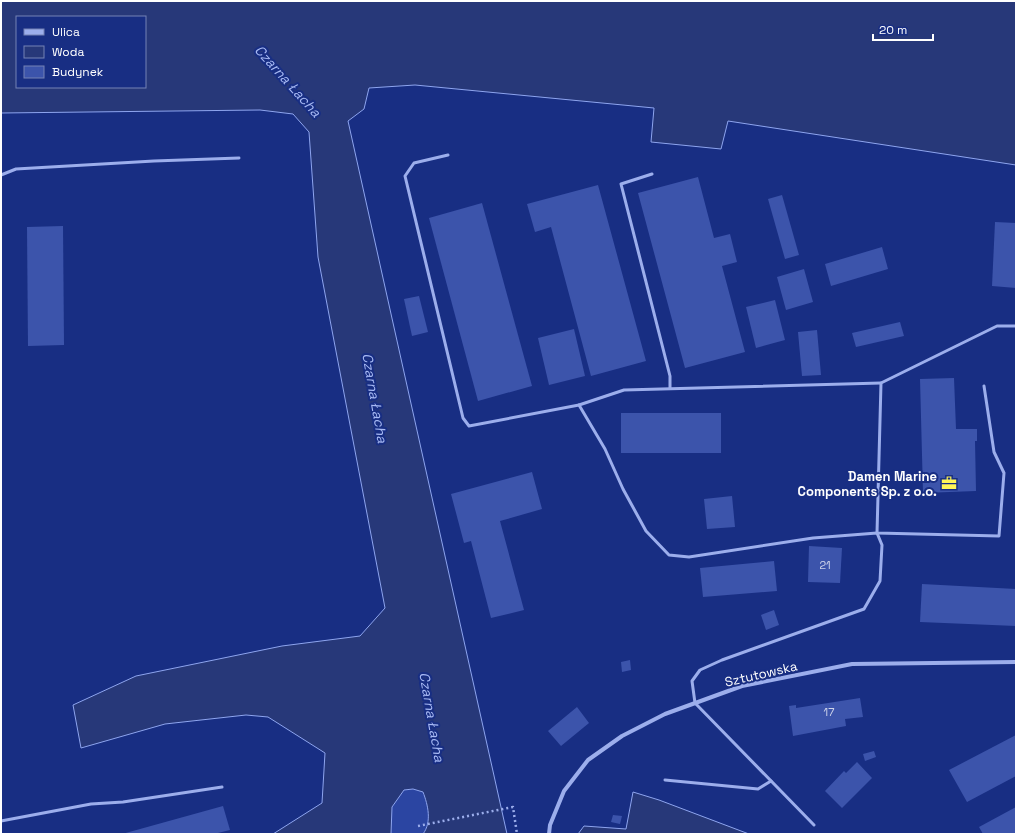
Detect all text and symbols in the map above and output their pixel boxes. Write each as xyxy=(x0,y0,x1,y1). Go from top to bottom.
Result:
legend xyxy=(16,16,146,88)
scale bar xyxy=(873,16,933,42)
text: 20 m xyxy=(879,22,907,38)
text: Ulica xyxy=(52,24,80,40)
water label: Czarna Łacha xyxy=(251,41,326,122)
text: Woda xyxy=(52,44,84,60)
text: Budynek xyxy=(52,64,104,80)
water label: Czarna Łacha xyxy=(358,352,392,445)
place label: Damen Marine Components Sp. z o.o. xyxy=(798,468,937,500)
office icon: Damen Marine Components Sp. z o.o. xyxy=(940,474,958,492)
house number: 21 xyxy=(819,558,831,572)
street label: Sztutowska xyxy=(723,657,799,691)
water label: Czarna Łacha xyxy=(415,671,449,764)
house number: 17 xyxy=(824,705,834,719)

